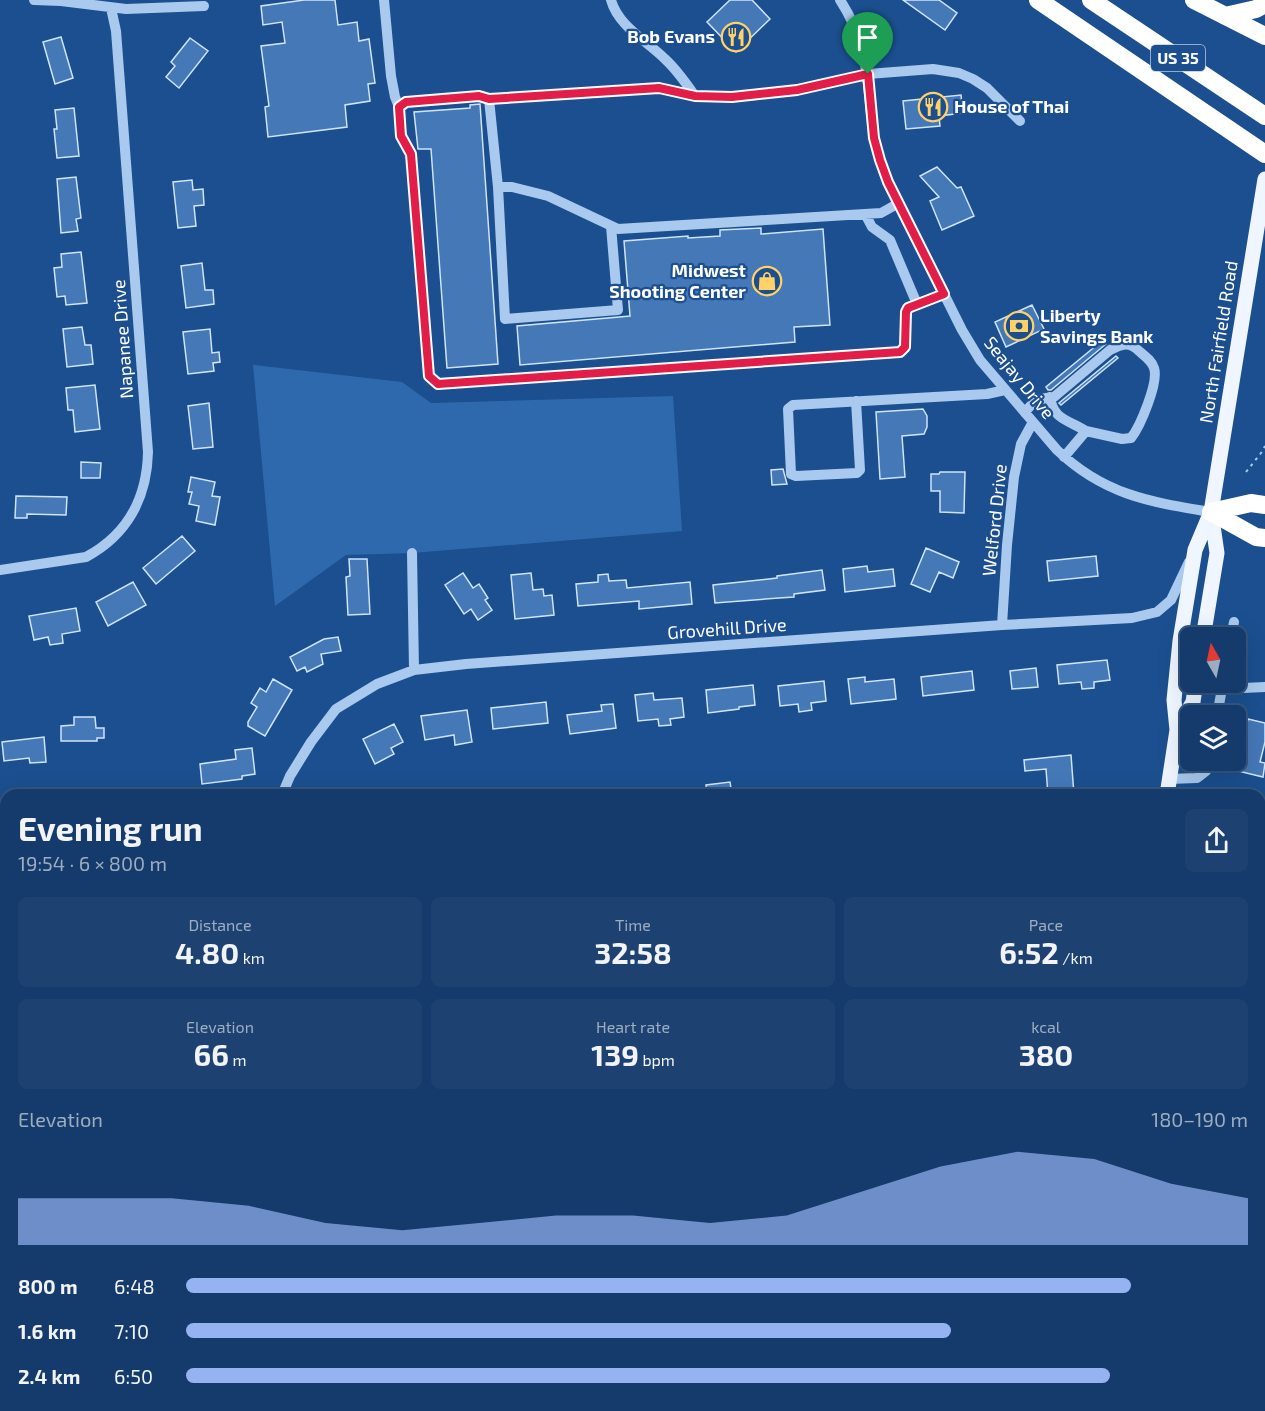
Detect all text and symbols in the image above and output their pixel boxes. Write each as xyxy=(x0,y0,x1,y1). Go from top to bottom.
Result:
pin xyxy=(842,12,893,74)
restaurant icon: Bob Evans xyxy=(720,21,752,53)
icon: arrive xyxy=(851,21,884,54)
place label: Bob Evans xyxy=(627,25,715,47)
road number: US 35 xyxy=(1151,45,1205,71)
restaurant icon: House of Thai xyxy=(917,91,949,123)
place label: House of Thai xyxy=(954,95,1069,117)
place label: Midwest Shooting Center xyxy=(609,259,747,302)
street label: North Fairfield Road xyxy=(1194,259,1242,425)
shop icon: Midwest Shooting Center xyxy=(751,265,783,297)
street label: Napanee Drive xyxy=(107,279,137,399)
place label: Liberty Savings Bank xyxy=(1040,304,1153,347)
bank icon: Liberty Savings Bank xyxy=(1003,310,1035,342)
street label: Seajay Drive xyxy=(980,332,1060,423)
street label: Welford Drive xyxy=(977,463,1011,577)
street label: Grovehill Drive xyxy=(667,613,787,643)
north arrow xyxy=(1180,627,1246,693)
map controls xyxy=(1180,627,1246,771)
button: layers xyxy=(1180,705,1246,771)
text: Evening run xyxy=(18,808,203,848)
button: share xyxy=(1185,809,1248,872)
text: 19:54 · 6 × 800 m xyxy=(18,851,167,875)
text: Distance xyxy=(188,915,252,934)
text: Time xyxy=(615,915,651,934)
text: Pace xyxy=(1029,915,1063,934)
text: 4.80 xyxy=(175,934,239,970)
text: 32:58 xyxy=(594,934,672,970)
text: 6:52 xyxy=(999,934,1059,970)
text: km xyxy=(239,948,265,967)
text: /km xyxy=(1059,948,1093,967)
text: Elevation xyxy=(186,1017,254,1036)
text: Heart rate xyxy=(596,1017,670,1036)
text: kcal xyxy=(1031,1017,1061,1036)
text: 66 xyxy=(194,1036,229,1072)
text: 139 xyxy=(591,1036,639,1072)
text: 380 xyxy=(1019,1036,1073,1072)
text: m xyxy=(229,1050,247,1069)
text: bpm xyxy=(639,1050,675,1069)
text: Elevation xyxy=(18,1107,103,1131)
text: 180–190 m xyxy=(1151,1107,1248,1131)
text: 800 m xyxy=(18,1274,78,1298)
text: 6:48 xyxy=(114,1274,155,1298)
text: 1.6 km xyxy=(18,1319,76,1343)
text: 7:10 xyxy=(114,1319,149,1343)
text: 2.4 km xyxy=(18,1364,80,1388)
text: 6:50 xyxy=(114,1364,153,1388)

